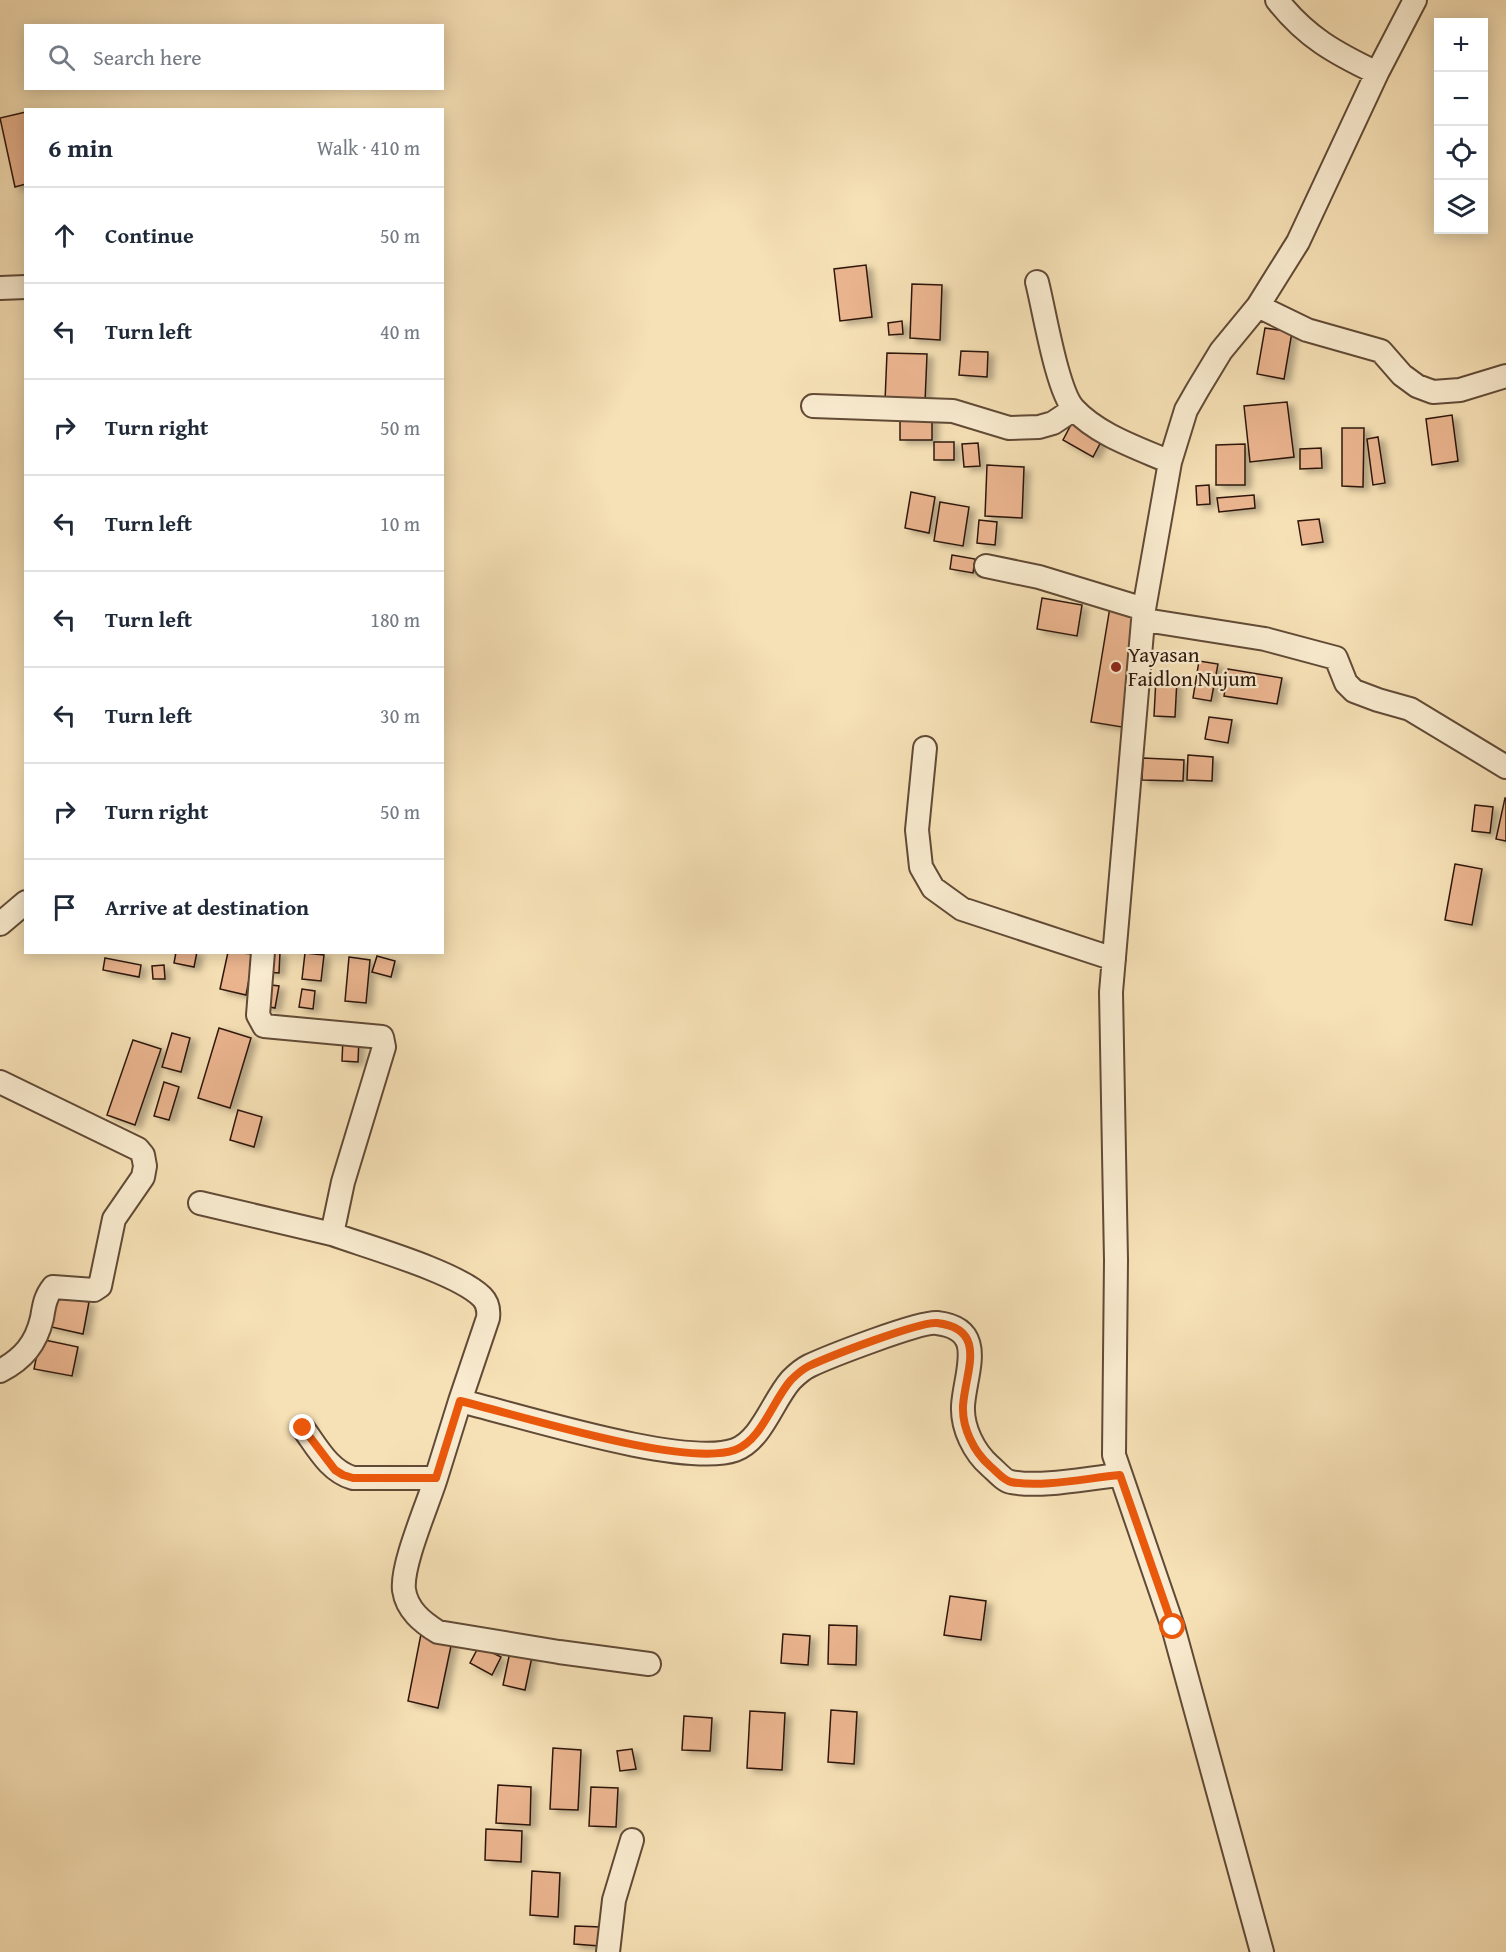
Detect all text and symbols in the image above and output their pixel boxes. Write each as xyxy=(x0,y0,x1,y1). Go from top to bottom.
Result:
map controls xyxy=(1434,18,1488,234)
button: + xyxy=(1434,18,1488,72)
search box xyxy=(24,24,444,90)
icon: search xyxy=(45,41,78,74)
text: Search here xyxy=(93,41,202,73)
button: − xyxy=(1434,72,1488,126)
button: locate xyxy=(1434,126,1488,180)
text: 6 min xyxy=(48,128,113,167)
text: Walk · 410 m xyxy=(317,133,420,162)
button: layers xyxy=(1434,180,1488,234)
icon: ahead xyxy=(48,219,81,252)
text: Continue xyxy=(105,219,194,251)
text: 50 m xyxy=(380,221,420,250)
icon: left xyxy=(48,315,81,348)
text: Turn left xyxy=(105,315,192,347)
text: 40 m xyxy=(380,317,420,346)
icon: right xyxy=(48,411,81,444)
text: Turn right xyxy=(105,411,208,443)
text: 50 m xyxy=(380,413,420,442)
icon: left xyxy=(48,507,81,540)
text: Turn left xyxy=(105,507,192,539)
text: 10 m xyxy=(380,509,420,538)
icon: left xyxy=(48,603,81,636)
text: Turn left xyxy=(105,603,192,635)
text: 180 m xyxy=(370,605,420,634)
place label: Yayasan Faidlon Nujum xyxy=(1128,639,1257,694)
marker: Yayasan Faidlon Nujum xyxy=(1109,660,1123,674)
icon: left xyxy=(48,699,81,732)
text: Turn left xyxy=(105,699,192,731)
text: 30 m xyxy=(380,701,420,730)
icon: right xyxy=(48,795,81,828)
text: Turn right xyxy=(105,795,208,827)
text: 50 m xyxy=(380,797,420,826)
icon: arrive xyxy=(48,891,81,924)
text: Arrive at destination xyxy=(105,891,309,923)
route end xyxy=(289,1414,315,1440)
route start xyxy=(1159,1613,1185,1639)

